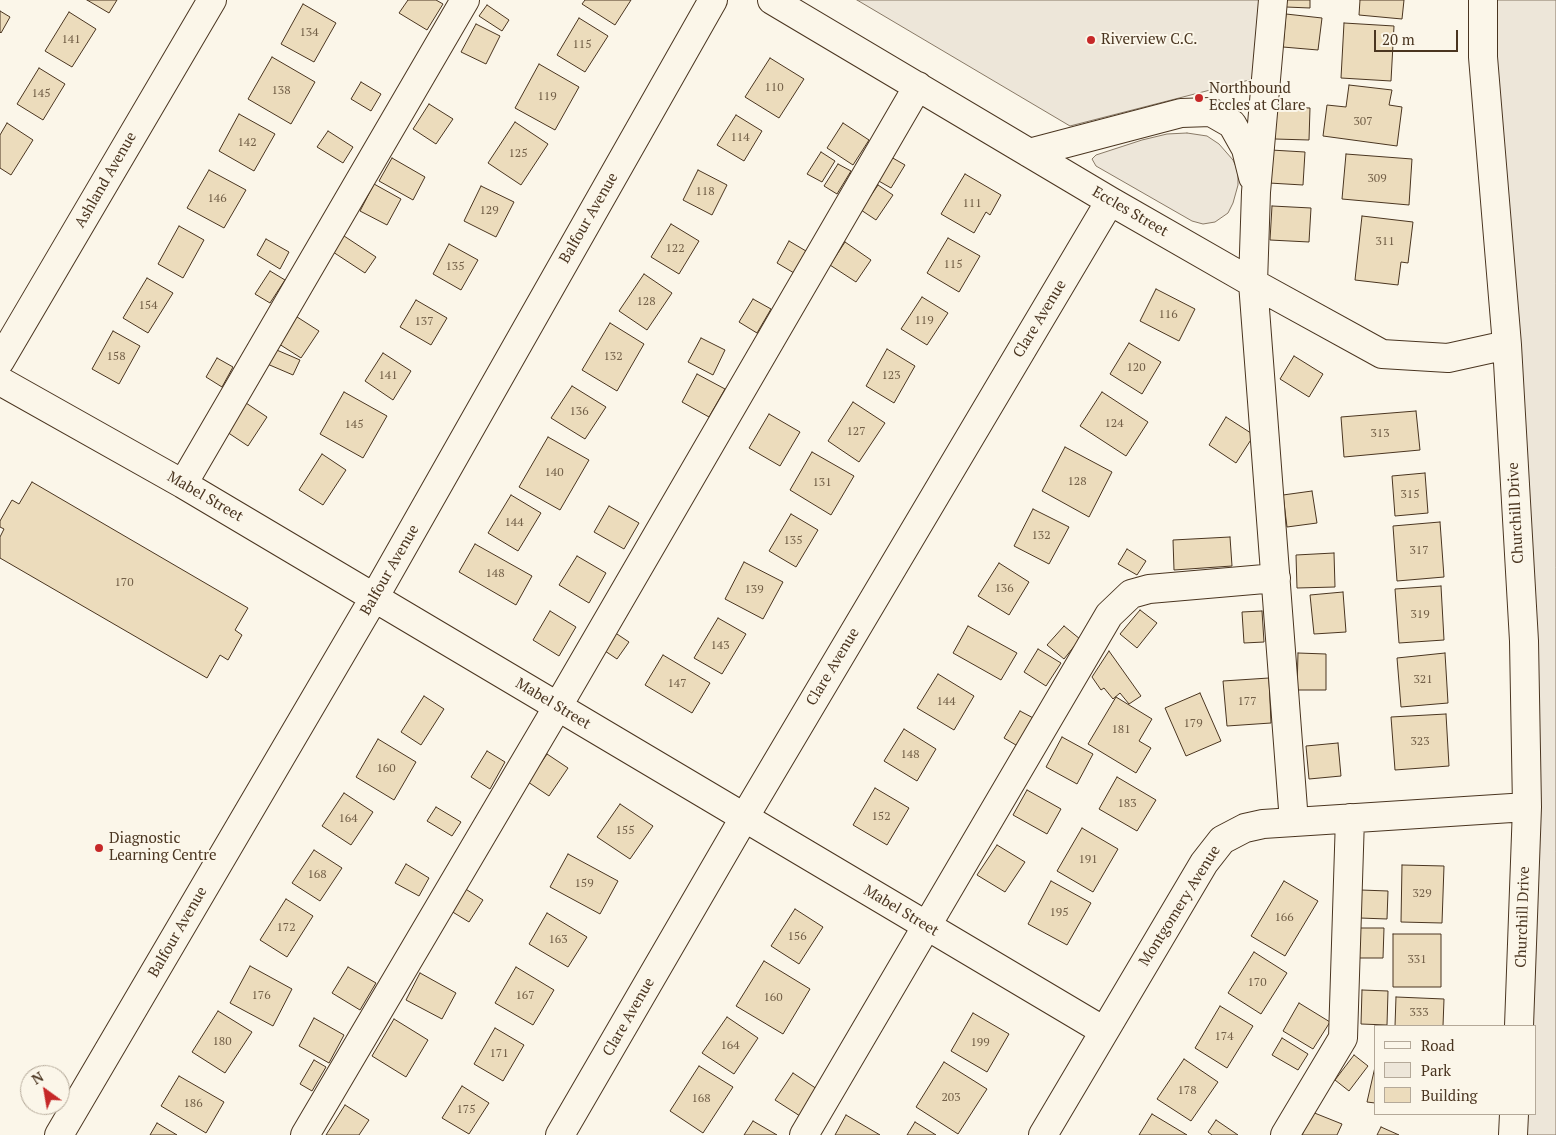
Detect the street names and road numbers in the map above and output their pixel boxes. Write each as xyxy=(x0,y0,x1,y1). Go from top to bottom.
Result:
street label: Ashland Avenue xyxy=(71,129,141,231)
street label: Balfour Avenue xyxy=(556,170,622,266)
street label: Eccles Street xyxy=(1089,183,1171,241)
street label: Clare Avenue xyxy=(1010,277,1070,361)
street label: Churchill Drive xyxy=(1504,462,1528,564)
street label: Mabel Street xyxy=(164,468,246,526)
street label: Balfour Avenue xyxy=(357,522,423,618)
street label: Clare Avenue xyxy=(803,625,863,709)
street label: Mabel Street xyxy=(512,675,594,733)
street label: Montgomery Avenue xyxy=(1136,842,1224,970)
street label: Churchill Drive xyxy=(1512,866,1534,968)
street label: Mabel Street xyxy=(860,882,942,940)
street label: Balfour Avenue xyxy=(145,884,211,980)
street label: Clare Avenue xyxy=(599,974,659,1060)

